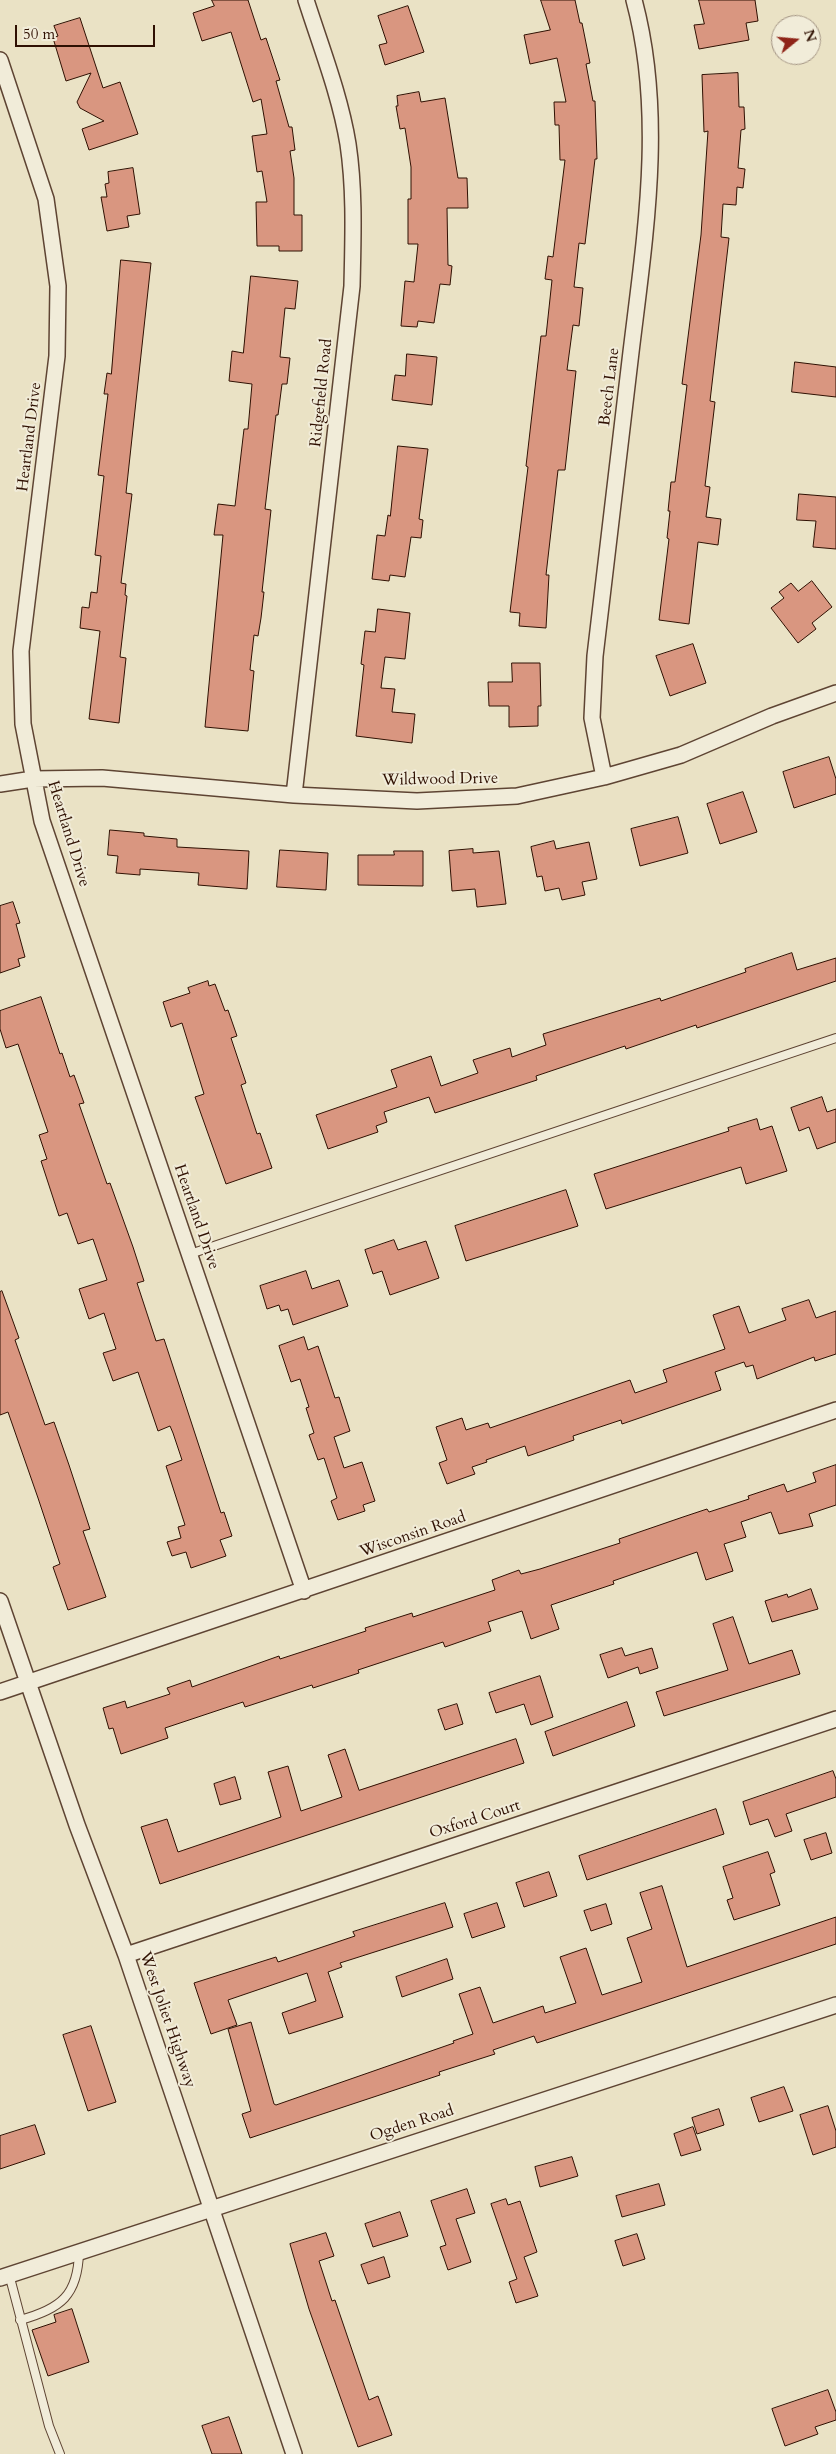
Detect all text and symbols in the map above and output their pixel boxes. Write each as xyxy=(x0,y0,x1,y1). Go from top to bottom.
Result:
scale bar xyxy=(18,15,158,47)
north arrow xyxy=(771,15,821,65)
text: 50 m xyxy=(23,24,55,44)
text: N xyxy=(799,27,821,44)
street label: Ridgefield Road xyxy=(307,338,337,448)
street label: Beech Lane xyxy=(596,347,624,427)
street label: Heartland Drive xyxy=(14,381,46,493)
street label: Wildwood Drive xyxy=(382,769,498,791)
street label: Heartland Drive xyxy=(43,779,93,889)
street label: Heartland Drive xyxy=(169,1162,223,1272)
street label: Wisconsin Road xyxy=(357,1508,469,1562)
street label: Oxford Court xyxy=(427,1796,523,1844)
street label: West Joliet Highway xyxy=(135,1949,199,2091)
street label: Ogden Road xyxy=(368,2101,456,2147)

